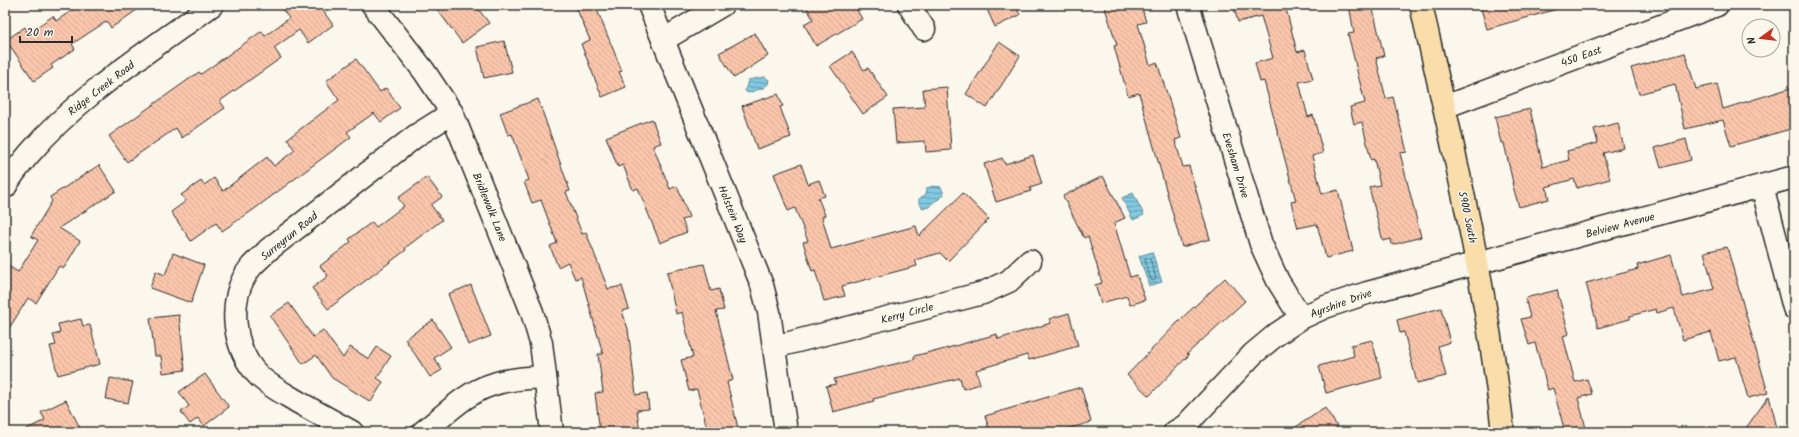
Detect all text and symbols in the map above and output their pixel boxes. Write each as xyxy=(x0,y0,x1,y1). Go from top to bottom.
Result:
scale bar xyxy=(20,18,72,44)
north arrow xyxy=(1741,18,1781,58)
text: 20 m xyxy=(26,23,54,42)
text: N xyxy=(1743,35,1762,46)
street label: 450 East xyxy=(1558,41,1605,73)
street label: Ridge Creek Road xyxy=(64,56,139,121)
street label: Evesham Drive xyxy=(1217,130,1254,200)
street label: Bridlewalk Lane xyxy=(467,170,511,245)
street label: Holstein Way xyxy=(712,183,752,247)
street label: 5900 South xyxy=(1453,189,1481,245)
street label: Surreyrun Road xyxy=(257,208,323,266)
street label: Belview Avenue xyxy=(1584,208,1657,244)
street label: Ayrshire Drive xyxy=(1308,284,1375,323)
street label: Kerry Circle xyxy=(879,298,936,330)

